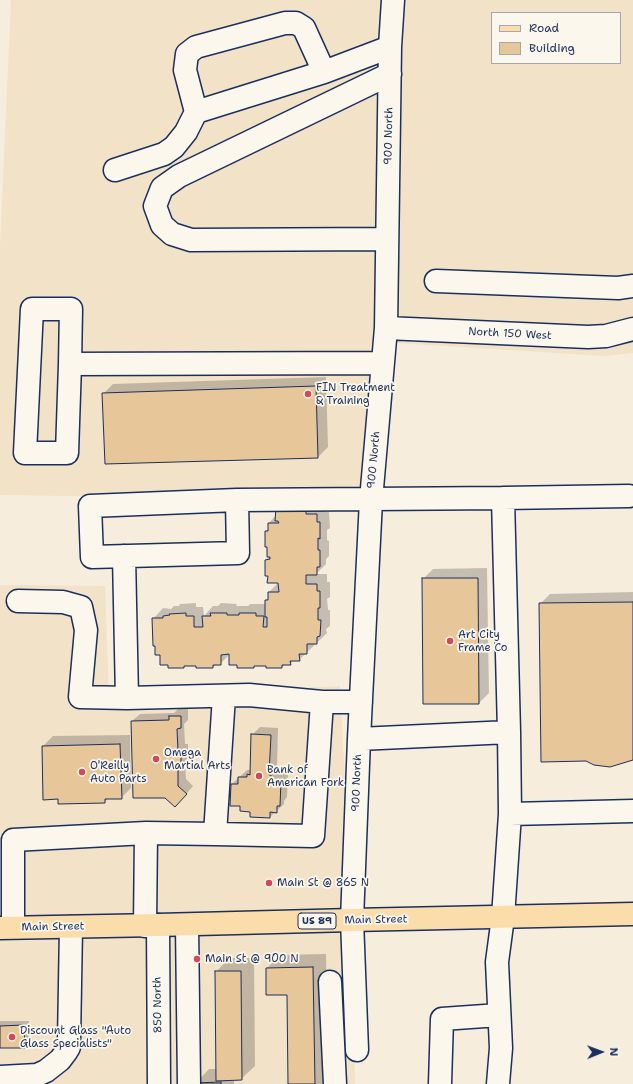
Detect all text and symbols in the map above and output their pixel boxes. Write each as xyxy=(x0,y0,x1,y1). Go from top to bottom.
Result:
legend xyxy=(491,12,621,64)
text: Road xyxy=(529,20,559,36)
text: Building xyxy=(529,40,575,56)
street label: 900 North xyxy=(382,107,396,165)
street label: North 150 West xyxy=(468,325,552,343)
place label: FIN Treatment & Training xyxy=(316,381,395,407)
marker: FIN Treatment & Training xyxy=(303,389,313,399)
street label: 900 North xyxy=(365,431,383,489)
place label: Art City Frame Co xyxy=(458,628,508,654)
marker: Art City Frame Co xyxy=(445,636,455,646)
place label: Omega Martial Arts xyxy=(164,746,230,772)
marker: Omega Martial Arts xyxy=(151,754,161,764)
street label: 900 North xyxy=(349,754,365,812)
place label: O'Reilly Auto Parts xyxy=(90,759,147,785)
place label: Bank of American Fork xyxy=(267,763,344,789)
marker: O'Reilly Auto Parts xyxy=(77,767,87,777)
marker: Bank of American Fork xyxy=(254,771,264,781)
place label: Main St @ 865 N xyxy=(277,876,369,890)
marker: Main St @ 865 N xyxy=(264,878,274,888)
road number: US 89 xyxy=(298,913,336,929)
street label: Main Street xyxy=(344,913,408,927)
street label: Main Street xyxy=(21,920,85,934)
place label: Main St @ 900 N xyxy=(205,952,299,966)
marker: Main St @ 900 N xyxy=(192,954,202,964)
street label: 850 North xyxy=(151,977,165,1033)
place label: Discount Glass "Auto Glass Specialists" xyxy=(20,1024,131,1050)
marker: Discount Glass "Auto Glass Specialists" xyxy=(7,1032,17,1042)
north arrow xyxy=(581,1032,621,1072)
text: N xyxy=(606,1047,621,1056)

